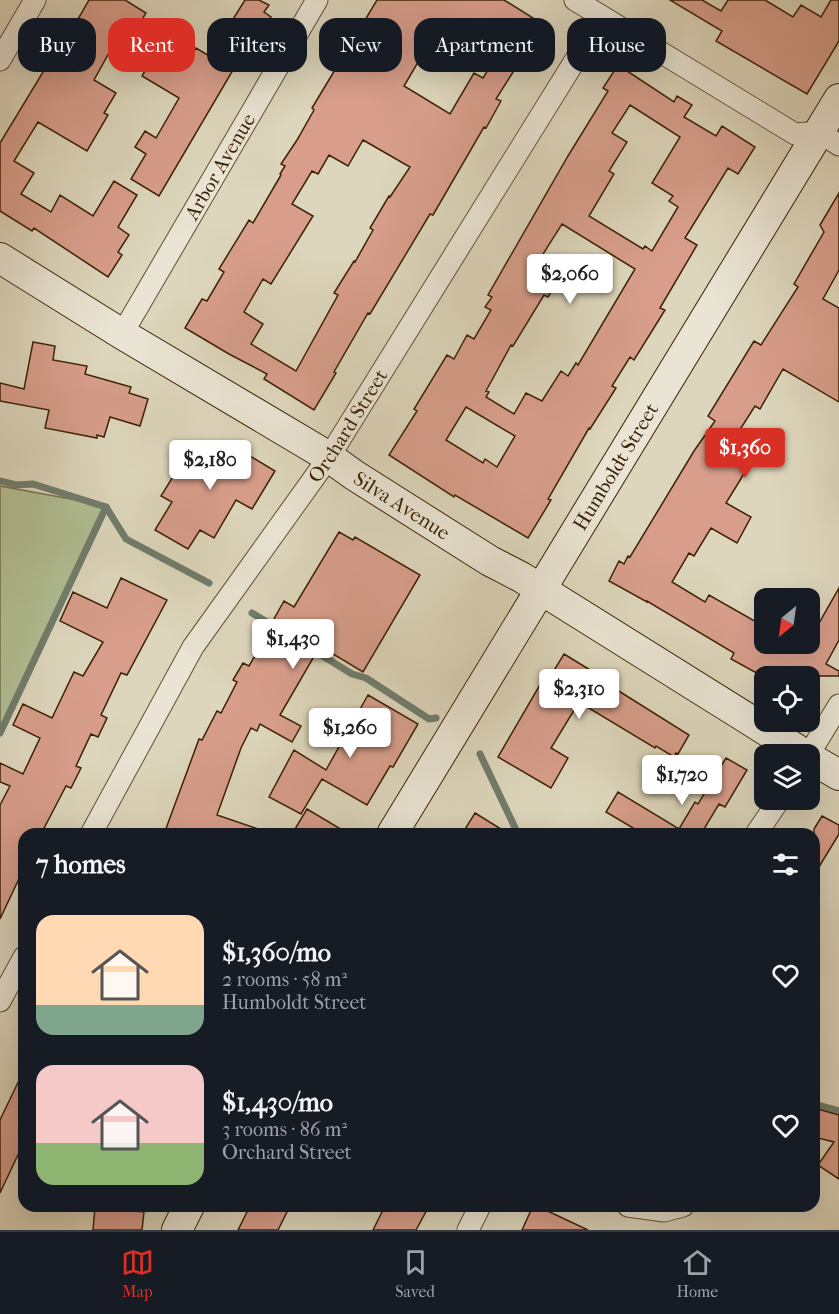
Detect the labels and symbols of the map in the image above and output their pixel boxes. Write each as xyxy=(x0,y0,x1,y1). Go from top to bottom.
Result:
street label: Arbor Avenue xyxy=(180,109,260,225)
pin: $2,060 xyxy=(521,254,619,305)
street label: Orchard Street xyxy=(303,365,393,487)
street label: Humboldt Street xyxy=(568,399,663,535)
pin: $1,360 xyxy=(696,428,794,479)
pin: $2,180 xyxy=(161,440,259,491)
street label: Silva Avenue xyxy=(349,467,454,545)
north arrow xyxy=(754,588,820,654)
pin: $1,430 xyxy=(244,619,342,670)
pin: $2,310 xyxy=(530,669,628,720)
pin: $1,260 xyxy=(301,708,399,759)
pin: $1,720 xyxy=(633,755,731,806)

